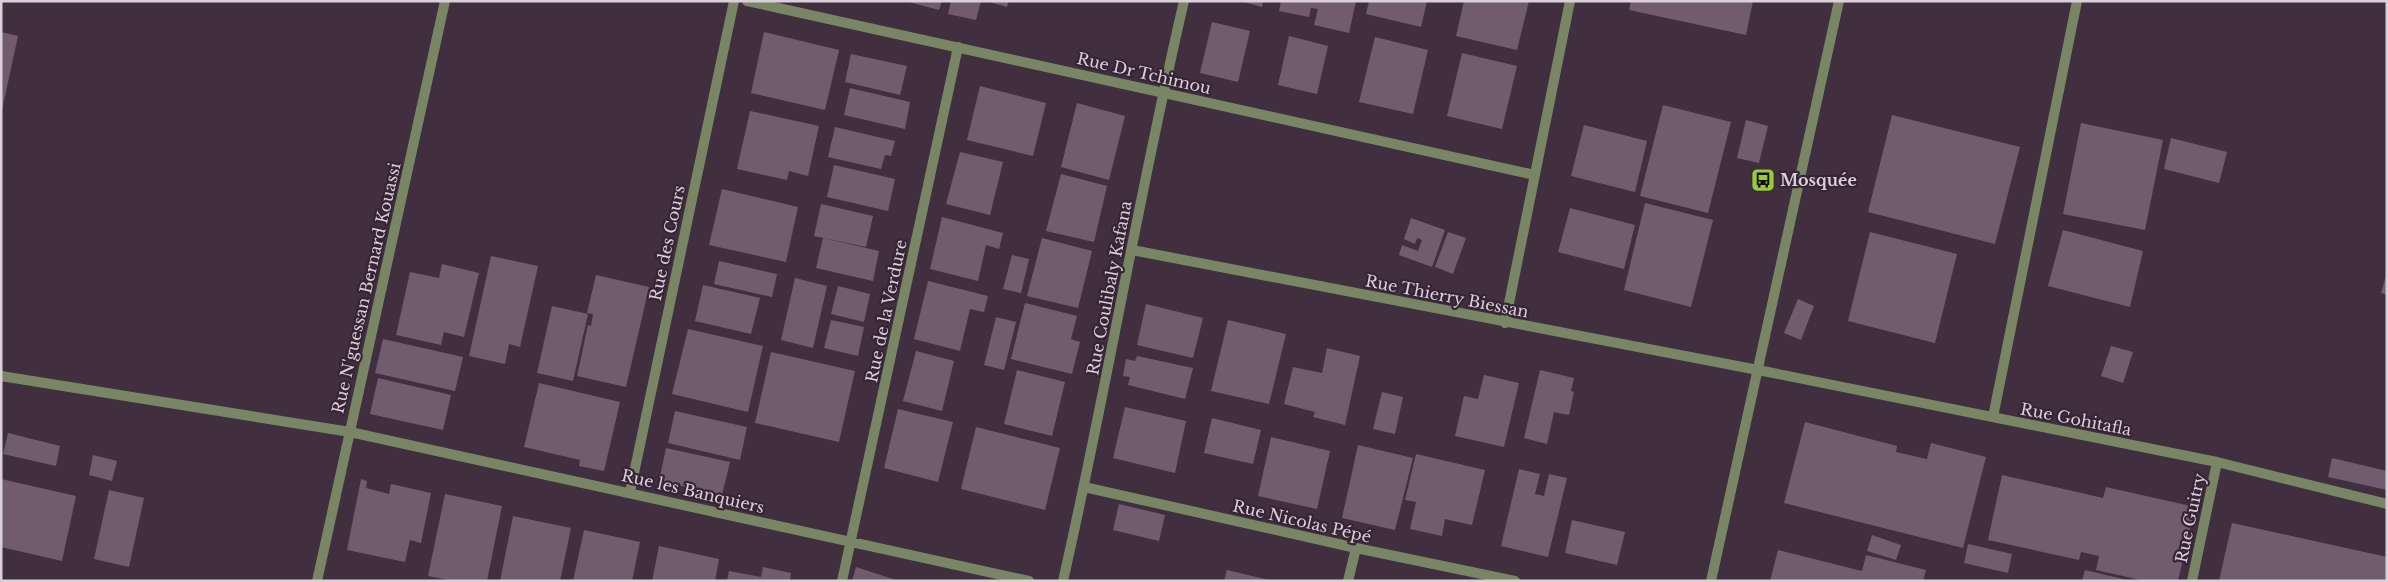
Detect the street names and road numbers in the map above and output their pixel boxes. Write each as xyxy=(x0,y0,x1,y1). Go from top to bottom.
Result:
street label: Rue Dr Tchimou xyxy=(1075,48,1213,98)
street label: Rue N'guessan Bernard Kouassi xyxy=(327,160,405,415)
street label: Rue des Cours xyxy=(645,183,689,303)
street label: Rue Coulibaly Kafana xyxy=(1082,199,1136,377)
street label: Rue de la Verdure xyxy=(861,238,911,384)
street label: Rue Thierry Biessan xyxy=(1364,270,1530,322)
street label: Rue Gohitafla xyxy=(2019,398,2133,440)
street label: Rue les Banquiers xyxy=(620,465,766,517)
street label: Rue Guitry xyxy=(2171,471,2209,565)
street label: Rue Nicolas Pépé xyxy=(1231,495,1373,547)

